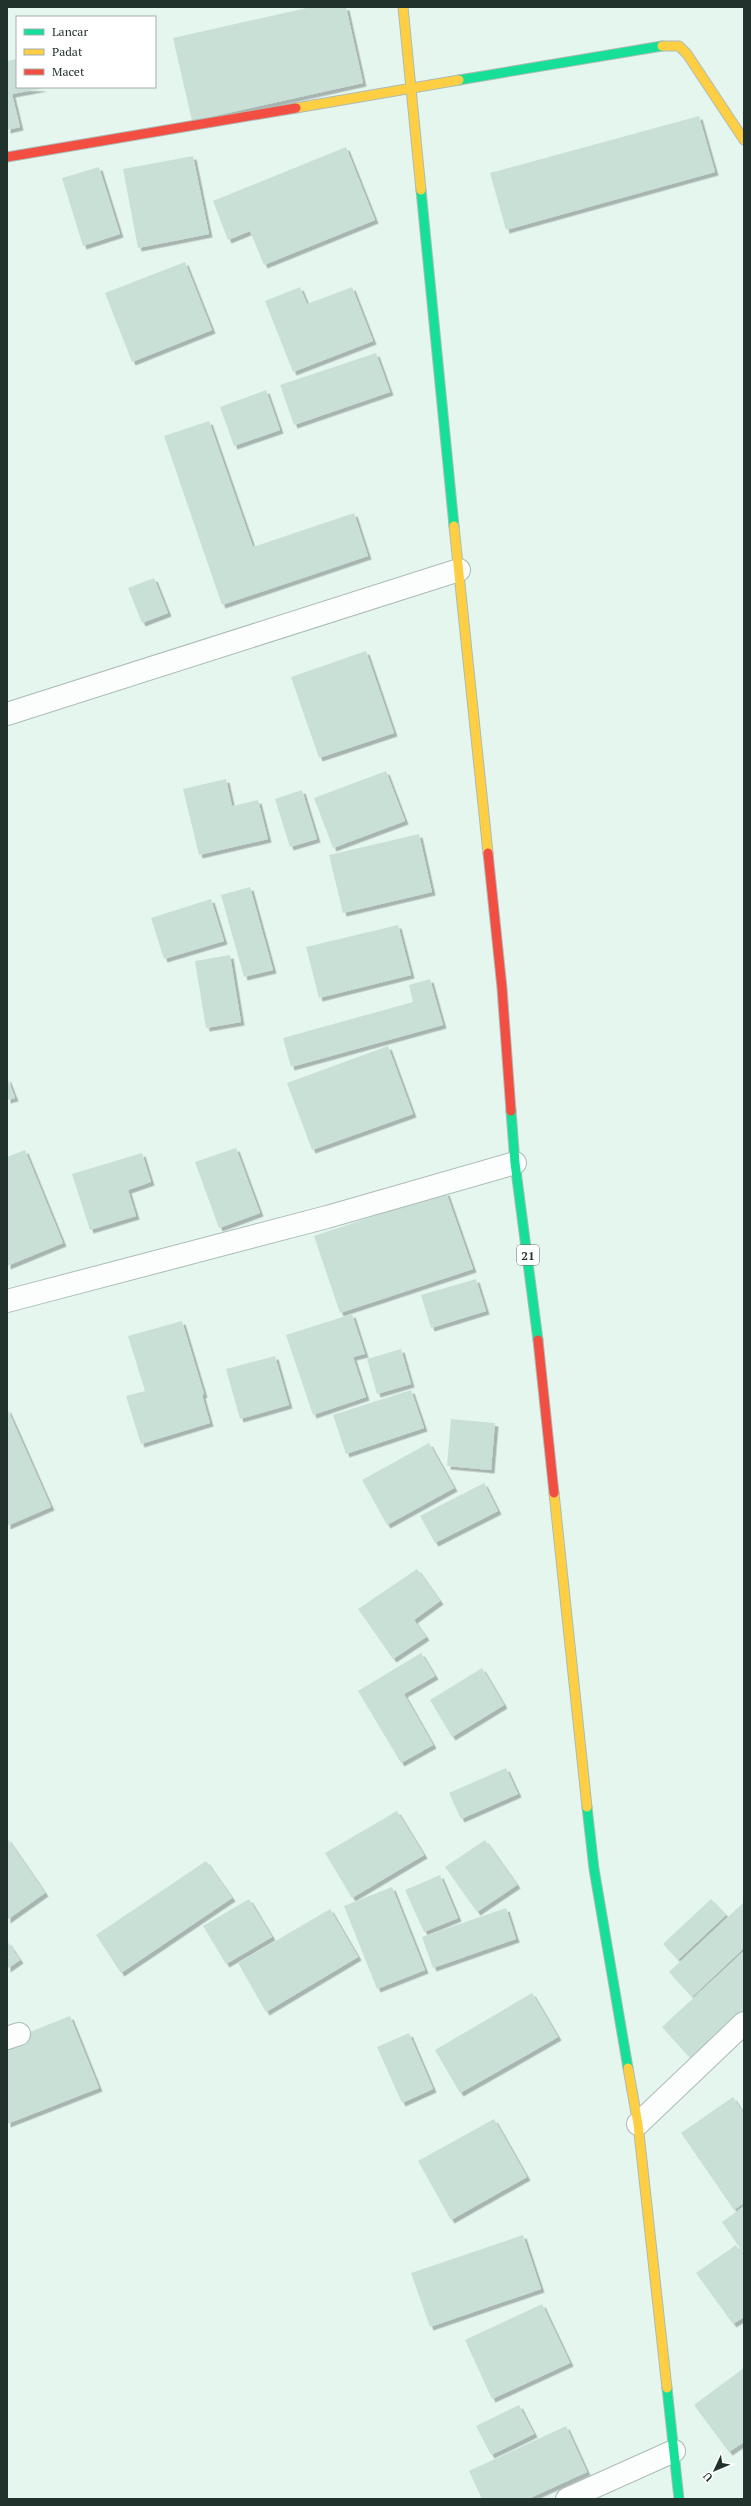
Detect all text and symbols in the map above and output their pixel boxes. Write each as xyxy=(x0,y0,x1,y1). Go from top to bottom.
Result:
legend xyxy=(16,16,156,88)
text: Lancar xyxy=(52,24,88,39)
text: Padat xyxy=(52,44,83,59)
text: Macet xyxy=(52,64,85,79)
road number: 21 xyxy=(517,1245,539,1265)
north arrow xyxy=(695,2450,735,2490)
text: U xyxy=(700,2469,716,2485)

